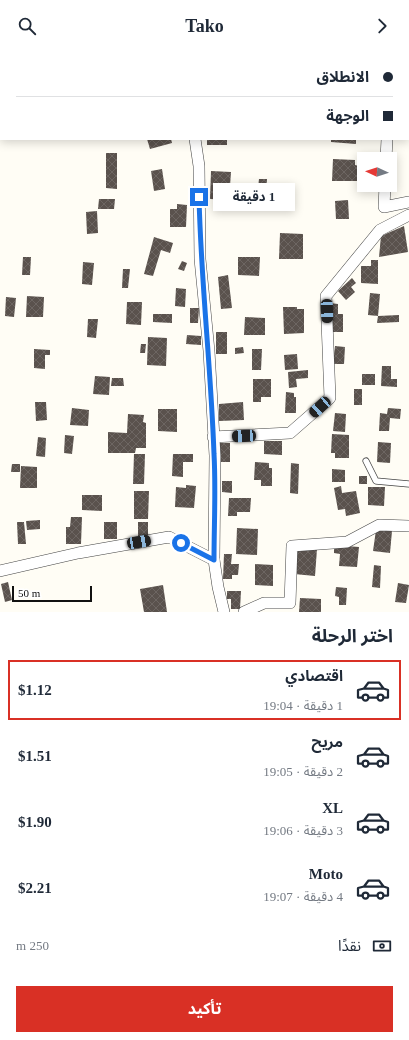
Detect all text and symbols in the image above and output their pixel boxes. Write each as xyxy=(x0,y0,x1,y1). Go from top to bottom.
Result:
icon: search xyxy=(16,15,38,37)
icon: forward xyxy=(371,15,393,37)
text: Tako xyxy=(185,16,224,36)
text: الانطلاق xyxy=(317,69,369,85)
text: الوجهة xyxy=(326,108,369,124)
north arrow xyxy=(357,152,397,192)
map controls xyxy=(357,152,397,192)
callout: 1 دقيقة xyxy=(213,183,295,211)
route end xyxy=(190,188,208,206)
text: 1 دقيقة xyxy=(233,189,275,204)
car xyxy=(321,299,333,323)
car xyxy=(307,395,333,419)
car xyxy=(232,429,256,443)
car xyxy=(126,534,152,550)
route start xyxy=(172,534,190,552)
scale bar xyxy=(12,584,92,603)
text: 50 m xyxy=(18,587,40,599)
text: اختر الرحلة xyxy=(312,626,393,646)
text: اقتصادي xyxy=(285,668,343,684)
icon: car xyxy=(355,672,391,708)
text: $1.12 xyxy=(18,682,52,698)
text: 1 دقيقة · 19:04 xyxy=(263,698,343,713)
text: مريح xyxy=(311,734,343,750)
icon: car xyxy=(355,738,391,774)
text: $1.51 xyxy=(18,748,52,764)
text: 2 دقيقة · 19:05 xyxy=(263,764,343,779)
text: XL xyxy=(322,800,343,816)
icon: car xyxy=(355,804,391,840)
text: $1.90 xyxy=(18,814,52,830)
text: 3 دقيقة · 19:06 xyxy=(263,823,343,838)
text: Moto xyxy=(309,866,343,882)
icon: car xyxy=(355,870,391,906)
text: $2.21 xyxy=(18,880,52,896)
text: 4 دقيقة · 19:07 xyxy=(263,889,343,904)
icon: cash xyxy=(371,935,393,957)
text: 250 m xyxy=(16,938,49,953)
text: نقدًا xyxy=(338,938,361,954)
button: تأكيد xyxy=(16,986,393,1032)

